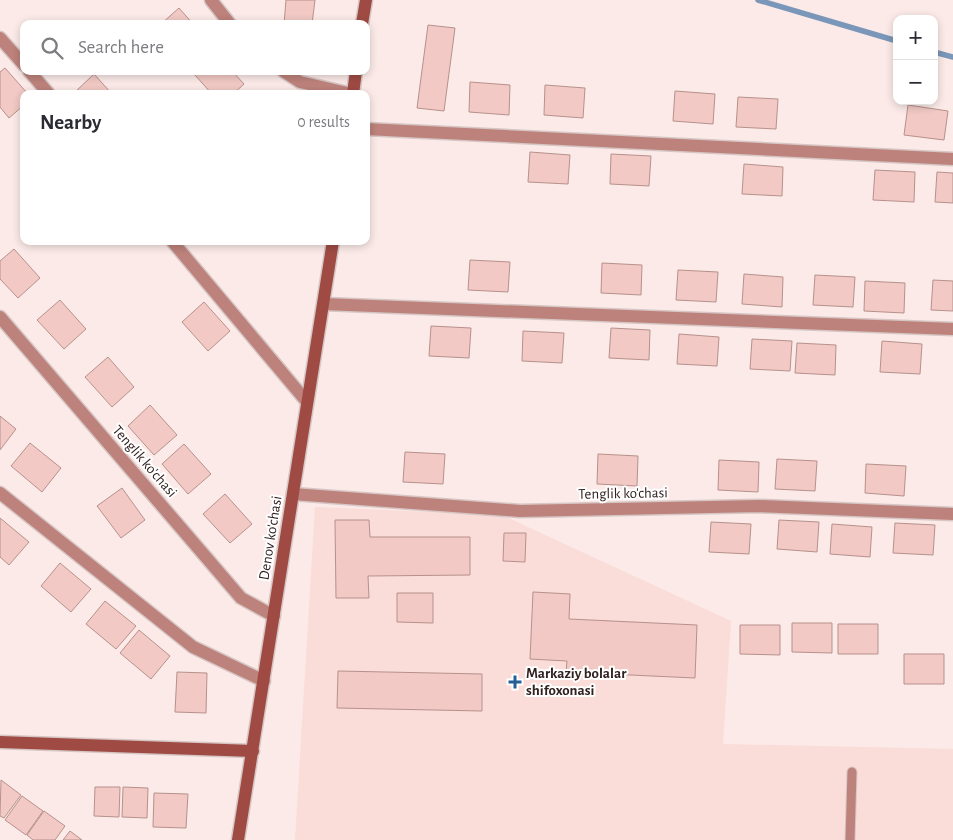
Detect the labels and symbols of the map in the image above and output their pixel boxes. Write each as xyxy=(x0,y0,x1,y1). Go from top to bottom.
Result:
street label: Tenglik ko'chasi xyxy=(110,423,180,500)
street label: Tenglik ko'chasi xyxy=(578,485,668,502)
street label: Denov ko'chasi xyxy=(256,495,285,581)
place label: Markaziy bolalar shifoxonasi xyxy=(526,666,627,698)
marker: Markaziy bolalar shifoxonasi xyxy=(508,675,522,689)

